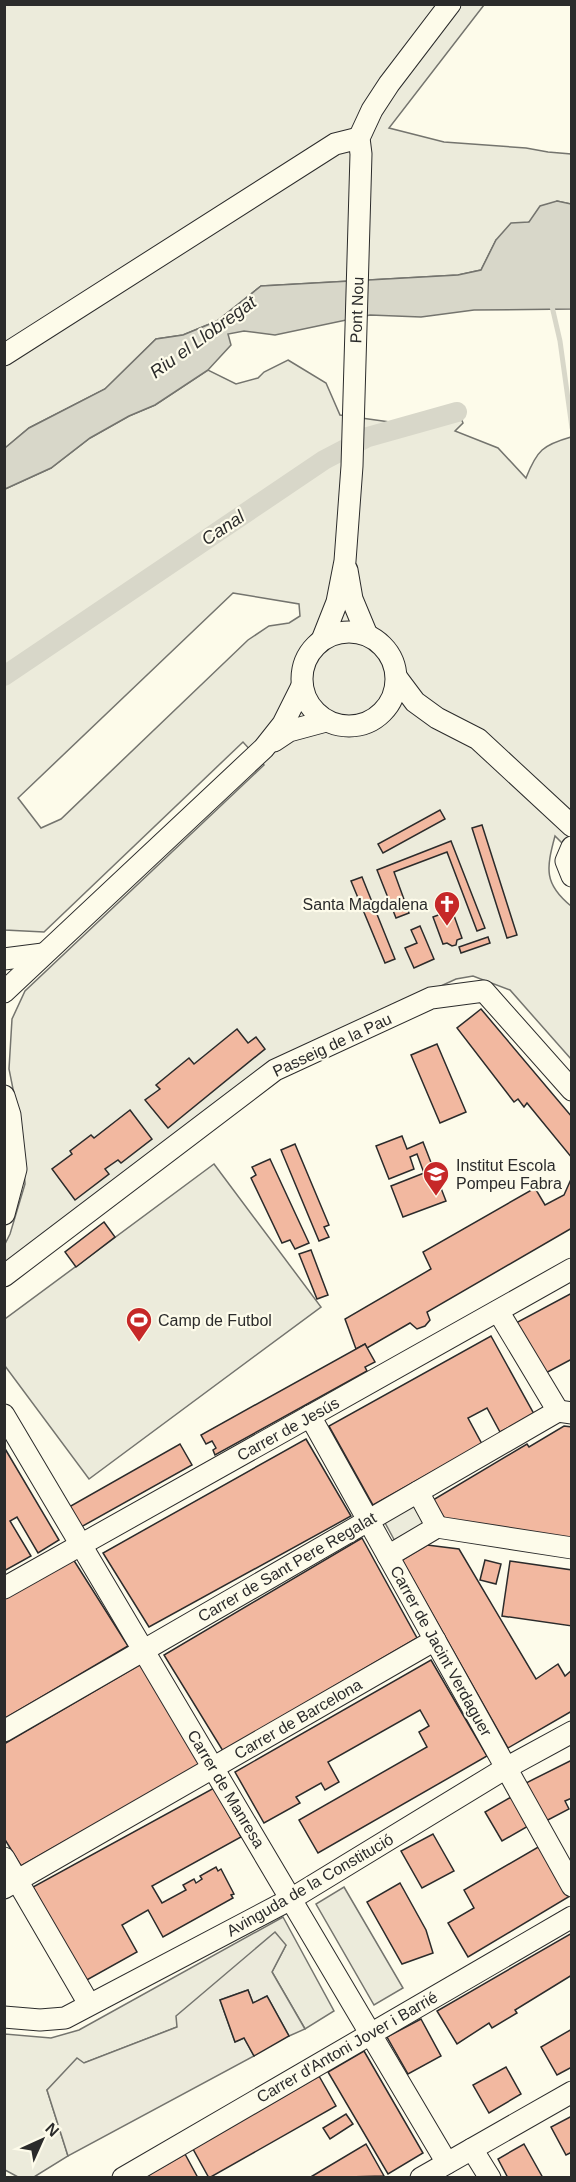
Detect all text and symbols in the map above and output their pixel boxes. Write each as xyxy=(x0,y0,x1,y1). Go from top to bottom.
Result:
street label: Pont Nou xyxy=(347,276,367,344)
water label: Riu el Llobregat xyxy=(146,291,261,382)
water label: Canal xyxy=(198,506,249,549)
church icon: Santa Magdalena xyxy=(432,889,462,927)
place label: Santa Magdalena xyxy=(303,896,428,913)
street label: Passeig de la Pau xyxy=(270,1010,394,1080)
place label: Institut Escola Pompeu Fabra xyxy=(456,1157,562,1192)
school or university icon: Institut Escola Pompeu Fabra xyxy=(421,1159,451,1197)
sports icon: Camp de Futbol xyxy=(124,1305,154,1343)
place label: Camp de Futbol xyxy=(158,1312,272,1329)
street label: Carrer de Jesús xyxy=(234,1394,342,1464)
street label: Carrer de Sant Pere Regalat xyxy=(195,1509,380,1625)
street label: Carrer de Jacint Verdaguer xyxy=(387,1563,495,1740)
street label: Carrer de Barcelona xyxy=(231,1676,365,1762)
street label: Carrer de Manresa xyxy=(184,1727,268,1851)
street label: Avinguda de la Constitució xyxy=(224,1830,396,1940)
street label: Carrer d'Antoni Jover i Barrié xyxy=(254,1988,440,2106)
north arrow xyxy=(12,2110,72,2170)
text: N xyxy=(42,2120,62,2140)

